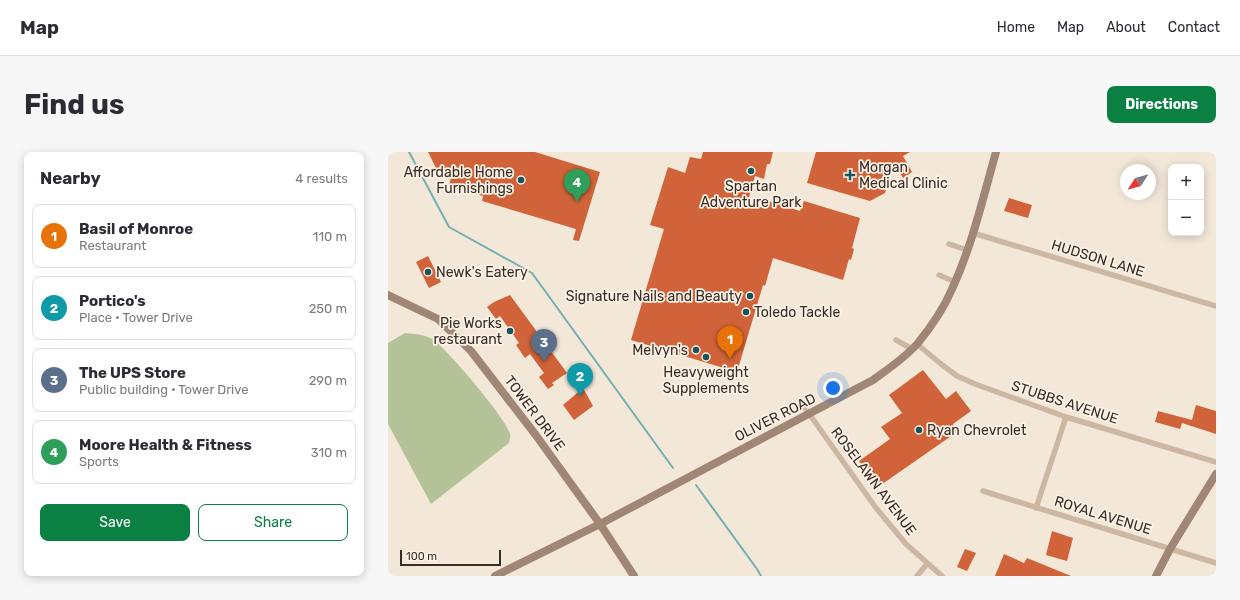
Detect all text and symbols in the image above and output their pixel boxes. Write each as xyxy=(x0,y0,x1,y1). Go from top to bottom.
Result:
text: Map xyxy=(20,16,59,39)
text: Home xyxy=(997,19,1035,36)
text: Map xyxy=(1057,19,1084,36)
text: About xyxy=(1106,19,1146,36)
text: Contact xyxy=(1168,19,1220,36)
button: Directions xyxy=(1107,86,1216,123)
text: Find us xyxy=(24,88,124,121)
place label: Morgan Medical Clinic xyxy=(859,159,948,192)
place label: Affordable Home Furnishings xyxy=(404,164,513,197)
north arrow xyxy=(1120,164,1156,200)
map controls xyxy=(1168,164,1204,236)
button: + xyxy=(1168,164,1204,200)
marker: Spartan Adventure Park xyxy=(746,166,756,176)
text: Nearby xyxy=(40,168,101,188)
pin: 4 xyxy=(564,169,590,202)
marker: Morgan Medical Clinic xyxy=(844,169,856,181)
text: 4 results xyxy=(295,171,348,186)
marker: Affordable Home Furnishings xyxy=(516,175,526,185)
place label: Spartan Adventure Park xyxy=(701,178,802,211)
button: − xyxy=(1168,200,1204,236)
text: Basil of Monroe xyxy=(79,220,193,238)
text: 1 xyxy=(51,229,57,244)
text: 110 m xyxy=(313,229,347,244)
street label: HUDSON LANE xyxy=(1049,236,1146,281)
text: Restaurant xyxy=(79,238,146,253)
place label: Newk's Eatery xyxy=(436,264,528,281)
marker: Newk's Eatery xyxy=(423,267,433,277)
place label: Signature Nails and Beauty xyxy=(566,288,742,305)
marker: Signature Nails and Beauty xyxy=(745,291,755,301)
text: Portico's xyxy=(79,292,146,310)
text: 2 xyxy=(50,301,58,316)
text: 250 m xyxy=(309,301,347,316)
place label: Toledo Tackle xyxy=(754,304,840,321)
marker: Toledo Tackle xyxy=(741,307,751,317)
text: Place · Tower Drive xyxy=(79,310,193,325)
place label: Pie Works restaurant xyxy=(433,315,503,348)
marker: Pie Works restaurant xyxy=(505,326,515,336)
pin: 1 xyxy=(717,326,743,359)
pin: 3 xyxy=(531,329,557,362)
place label: Melvyn's xyxy=(632,342,688,359)
marker: Melvyn's xyxy=(691,345,701,355)
marker: Heavyweight Supplements xyxy=(701,352,711,362)
pin: 2 xyxy=(567,363,593,396)
text: The UPS Store xyxy=(79,364,186,382)
place label: Heavyweight Supplements xyxy=(663,364,749,397)
street label: TOWER DRIVE xyxy=(501,372,568,454)
text: 3 xyxy=(50,373,58,388)
text: 290 m xyxy=(309,373,347,388)
street label: STUBBS AVENUE xyxy=(1009,377,1120,428)
your location xyxy=(823,378,843,398)
text: Public building · Tower Drive xyxy=(79,382,249,397)
street label: OLIVER ROAD xyxy=(732,390,819,445)
place label: Ryan Chevrolet xyxy=(927,422,1027,439)
street label: ROSELAWN AVENUE xyxy=(827,424,920,539)
marker: Ryan Chevrolet xyxy=(914,425,924,435)
text: Moore Health & Fitness xyxy=(79,436,252,454)
text: 4 xyxy=(50,445,58,460)
text: 310 m xyxy=(311,445,347,460)
text: Sports xyxy=(79,454,119,469)
street label: ROYAL AVENUE xyxy=(1052,493,1153,538)
button: Save xyxy=(40,504,190,541)
button: Share xyxy=(198,504,348,541)
scale bar xyxy=(400,548,501,567)
text: 100 m xyxy=(406,550,437,563)

